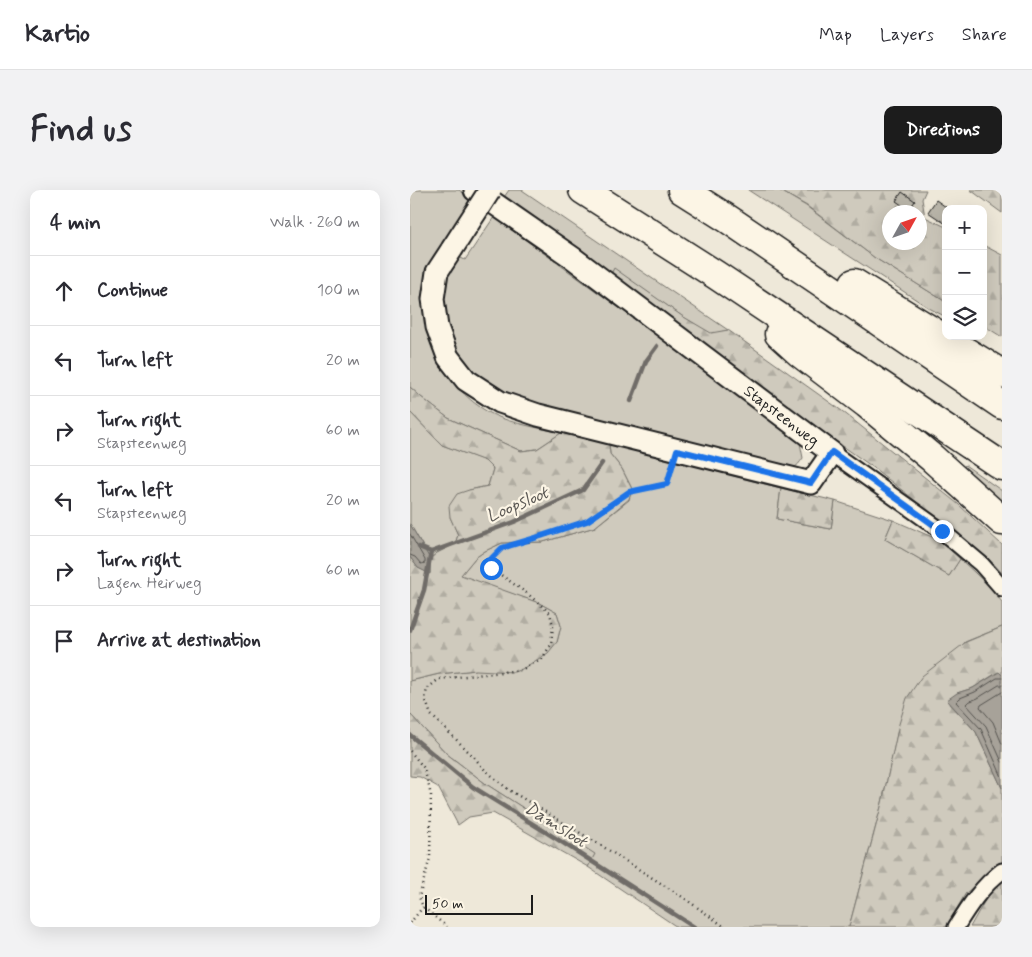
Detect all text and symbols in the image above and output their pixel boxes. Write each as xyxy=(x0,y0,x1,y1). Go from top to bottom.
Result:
text: Kartio xyxy=(25,19,90,50)
text: Map xyxy=(819,23,852,47)
text: Layers xyxy=(880,23,934,47)
text: Share xyxy=(962,23,1007,47)
button: Directions xyxy=(884,106,1002,154)
text: Find us xyxy=(30,107,132,153)
north arrow xyxy=(882,205,927,250)
map controls xyxy=(942,205,987,340)
button: + xyxy=(942,205,987,250)
text: 4 min xyxy=(50,209,101,237)
text: Walk · 260 m xyxy=(270,212,360,233)
button: − xyxy=(942,250,987,295)
icon: ahead xyxy=(50,277,78,305)
text: Continue xyxy=(97,278,168,303)
text: 100 m xyxy=(317,280,360,301)
button: layers xyxy=(942,295,987,340)
icon: left xyxy=(50,347,78,375)
text: Turn left xyxy=(97,348,173,373)
text: 20 m xyxy=(326,350,360,371)
street label: Stapsteenweg xyxy=(738,381,823,452)
text: Turn right xyxy=(97,408,181,433)
icon: right xyxy=(50,417,78,445)
text: 60 m xyxy=(326,420,360,441)
text: Stapsteenweg xyxy=(97,433,187,454)
text: Turn left xyxy=(97,478,173,503)
water label: Loopsloot xyxy=(483,480,554,529)
icon: left xyxy=(50,487,78,515)
text: 20 m xyxy=(326,490,360,511)
text: Stapsteenweg xyxy=(97,503,187,524)
route end xyxy=(931,520,954,543)
text: Turn right xyxy=(97,548,181,573)
icon: right xyxy=(50,557,78,585)
route start xyxy=(480,557,503,580)
text: 60 m xyxy=(326,560,360,581)
text: Lagen Heirweg xyxy=(97,573,201,594)
icon: arrive xyxy=(50,627,78,655)
text: Arrive at destination xyxy=(97,628,261,653)
water label: Damsloot xyxy=(520,796,593,855)
scale bar xyxy=(425,892,532,915)
text: 50 m xyxy=(432,895,463,913)

